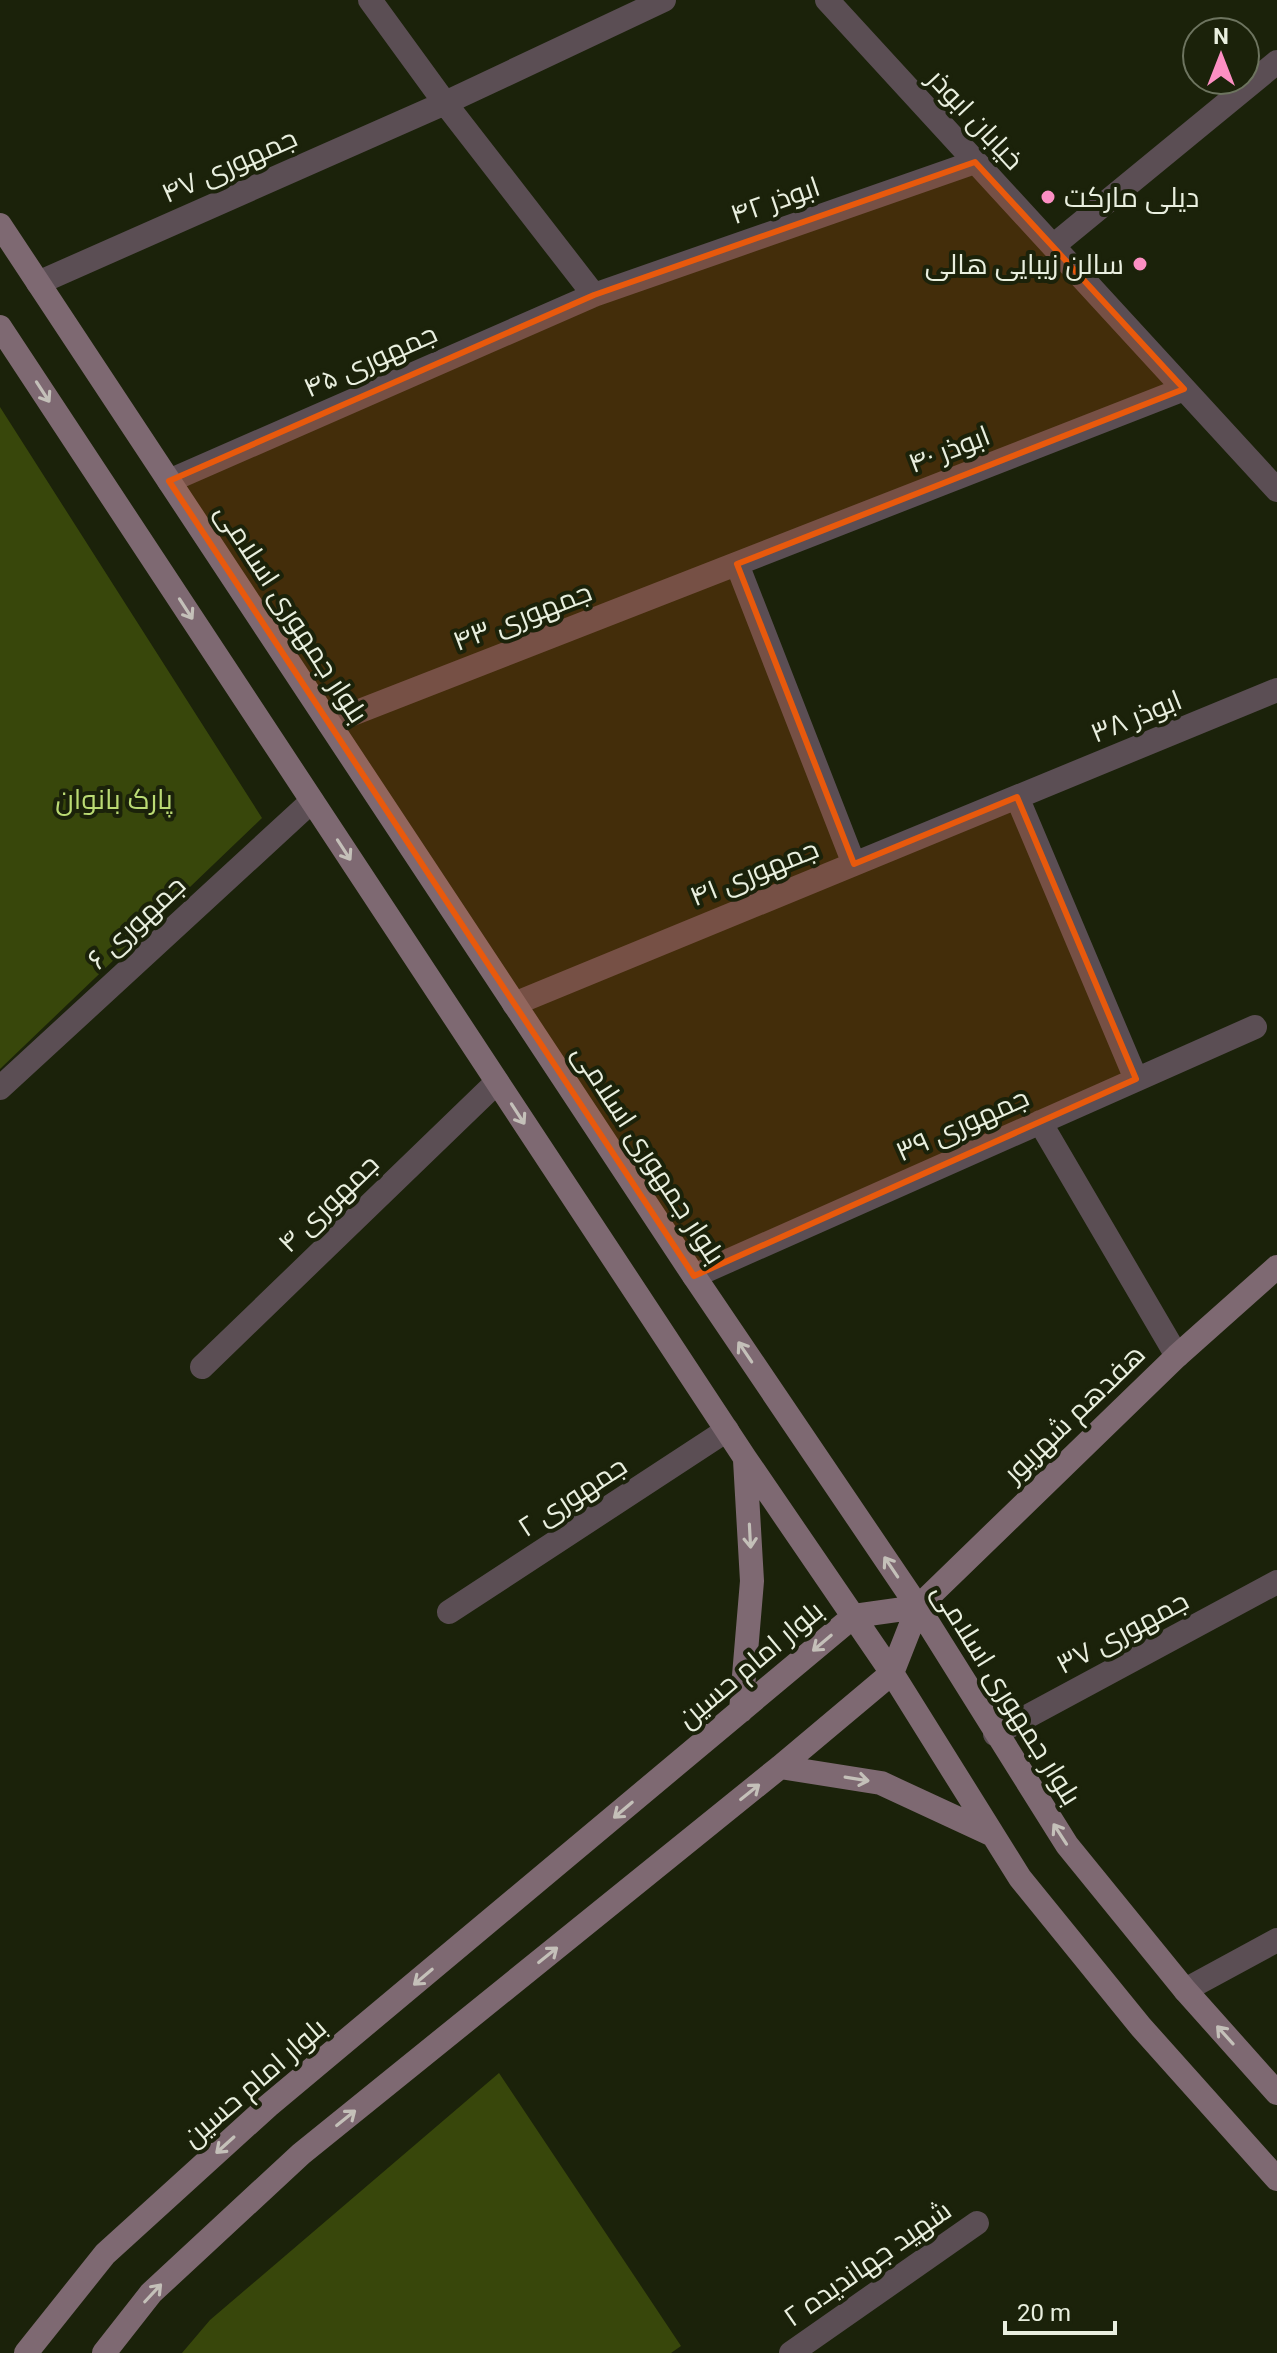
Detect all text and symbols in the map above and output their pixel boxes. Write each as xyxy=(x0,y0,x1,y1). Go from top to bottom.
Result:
north arrow xyxy=(1181,16,1261,96)
text: N xyxy=(1213,24,1229,49)
street label: خیابان ابوذر xyxy=(919,61,1030,176)
street label: جمهوری ۴۷ xyxy=(156,121,302,210)
street label: ابوذر ۴۲ xyxy=(726,170,824,231)
place label: دیلی مارکت xyxy=(1064,181,1199,214)
marker: دیلی مارکت xyxy=(1039,188,1057,206)
place label: سالن زیبایی هالی xyxy=(925,248,1124,281)
marker: سالن زیبایی هالی xyxy=(1131,255,1149,273)
street label: جمهوری ۴۵ xyxy=(298,316,442,404)
one-way arrow xyxy=(35,380,51,403)
street label: ابوذر ۴۰ xyxy=(904,419,995,480)
street label: بلوار جمهوری اسلامی xyxy=(208,497,375,729)
street label: جمهوری ۴۳ xyxy=(448,575,596,658)
one-way arrow xyxy=(178,597,194,620)
street label: ابوذر ۳۸ xyxy=(1086,683,1187,750)
park label: پارک بانوان xyxy=(55,783,173,818)
street label: جمهوری ۴۱ xyxy=(685,832,823,913)
one-way arrow xyxy=(336,838,353,860)
street label: جمهوری ۶ xyxy=(81,869,192,976)
street label: بلوار جمهوری اسلامی xyxy=(565,1038,732,1270)
street label: جمهوری ۳۹ xyxy=(891,1081,1034,1168)
one-way arrow xyxy=(510,1102,526,1124)
street label: جمهوری ۴ xyxy=(271,1147,386,1259)
street label: هفدهم شهریور xyxy=(995,1338,1154,1493)
one-way arrow xyxy=(737,1341,753,1364)
street label: جمهوری ۲ xyxy=(512,1449,633,1544)
one-way arrow xyxy=(742,1522,757,1549)
one-way arrow xyxy=(882,1557,899,1579)
street label: بلوار جمهوری اسلامی xyxy=(925,1577,1088,1811)
street label: جمهوری ۳۷ xyxy=(1051,1584,1194,1681)
street label: بلوار امام حسین xyxy=(671,1594,832,1737)
one-way arrow xyxy=(812,1634,833,1652)
one-way arrow xyxy=(844,1772,869,1787)
one-way arrow xyxy=(739,1783,760,1800)
one-way arrow xyxy=(613,1801,633,1819)
one-way arrow xyxy=(1052,1823,1068,1846)
one-way arrow xyxy=(537,1946,558,1964)
one-way arrow xyxy=(414,1968,434,1986)
street label: بلوار امام حسین xyxy=(176,2011,335,2156)
one-way arrow xyxy=(1216,2025,1234,2045)
one-way arrow xyxy=(335,2110,356,2127)
one-way arrow xyxy=(216,2136,236,2154)
street label: شهید جهاندیده ۲ xyxy=(777,2193,957,2333)
one-way arrow xyxy=(143,2283,162,2303)
scale bar xyxy=(1005,2285,1115,2335)
text: 20 m xyxy=(1017,2299,1071,2327)

